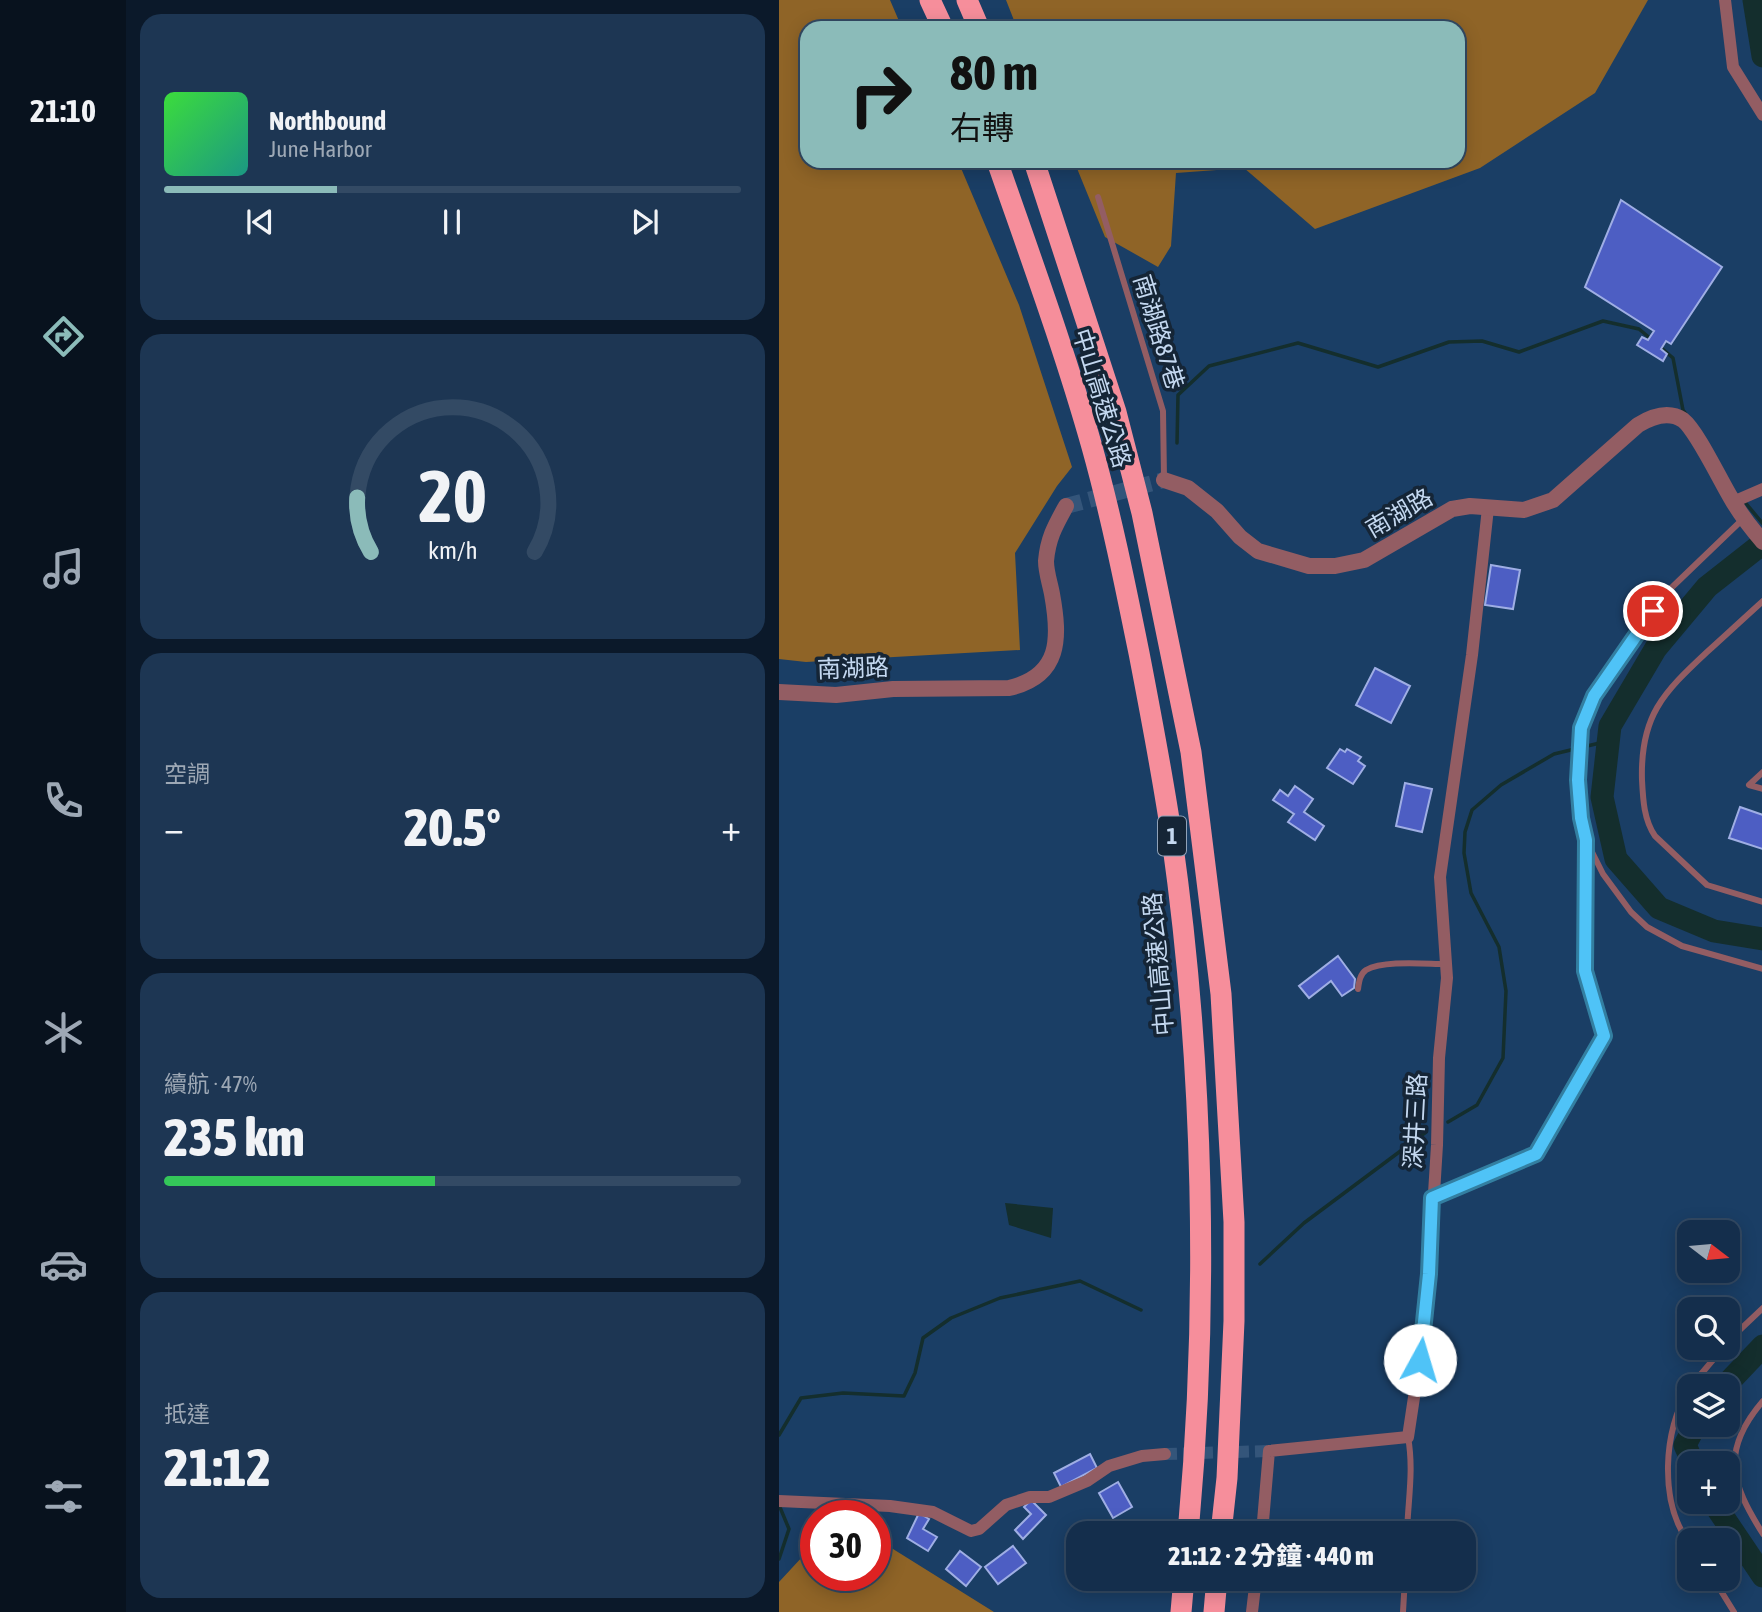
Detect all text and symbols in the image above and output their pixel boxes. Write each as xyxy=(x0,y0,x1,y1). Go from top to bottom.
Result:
text: 80 m xyxy=(950,44,1038,100)
icon: right xyxy=(835,49,926,140)
text: 21:10 xyxy=(30,92,96,129)
text: Northbound xyxy=(269,106,386,136)
text: 右轉 xyxy=(950,109,1014,146)
text: June Harbor xyxy=(269,136,372,162)
icon: previous xyxy=(241,203,279,241)
icon: pause xyxy=(433,203,471,241)
icon: next xyxy=(626,203,664,241)
street label: 南湖路87巷 xyxy=(1129,271,1189,393)
icon: directions xyxy=(39,312,88,361)
street label: 中山高速公路 xyxy=(1068,325,1136,471)
text: 20 xyxy=(418,455,487,538)
street label: 南湖路 xyxy=(1361,483,1437,543)
text: km/h xyxy=(428,536,477,564)
icon: music xyxy=(39,544,88,593)
pin xyxy=(1623,581,1683,641)
icon: arrive xyxy=(1634,592,1672,630)
street label: 南湖路 xyxy=(817,653,889,683)
text: 空調 xyxy=(164,761,210,787)
icon: phone xyxy=(39,776,88,825)
text: 20.5° xyxy=(404,797,501,857)
text: − xyxy=(164,806,184,849)
text: + xyxy=(721,806,741,849)
road number: 1 xyxy=(1158,816,1186,856)
street label: 中山高速公路 xyxy=(1138,891,1178,1037)
icon: climate xyxy=(39,1008,88,1057)
text: 續航 · 47% xyxy=(164,1071,257,1097)
street label: 深井三路 xyxy=(1399,1072,1431,1170)
text: 235 km xyxy=(164,1107,305,1167)
north arrow xyxy=(1677,1220,1740,1283)
map controls xyxy=(1677,1220,1740,1591)
icon: car xyxy=(39,1240,88,1289)
button: search xyxy=(1677,1297,1740,1360)
position arrow xyxy=(1383,1323,1457,1397)
button: layers xyxy=(1677,1374,1740,1437)
text: 抵達 xyxy=(164,1401,210,1427)
text: 21:12 xyxy=(164,1437,271,1497)
button: + xyxy=(1677,1451,1740,1514)
icon: filters xyxy=(39,1472,88,1521)
speed limit sign: 30 xyxy=(800,1500,891,1591)
button: − xyxy=(1677,1528,1740,1591)
text: 21:12 · 2 分鐘 · 440 m xyxy=(1168,1541,1374,1571)

